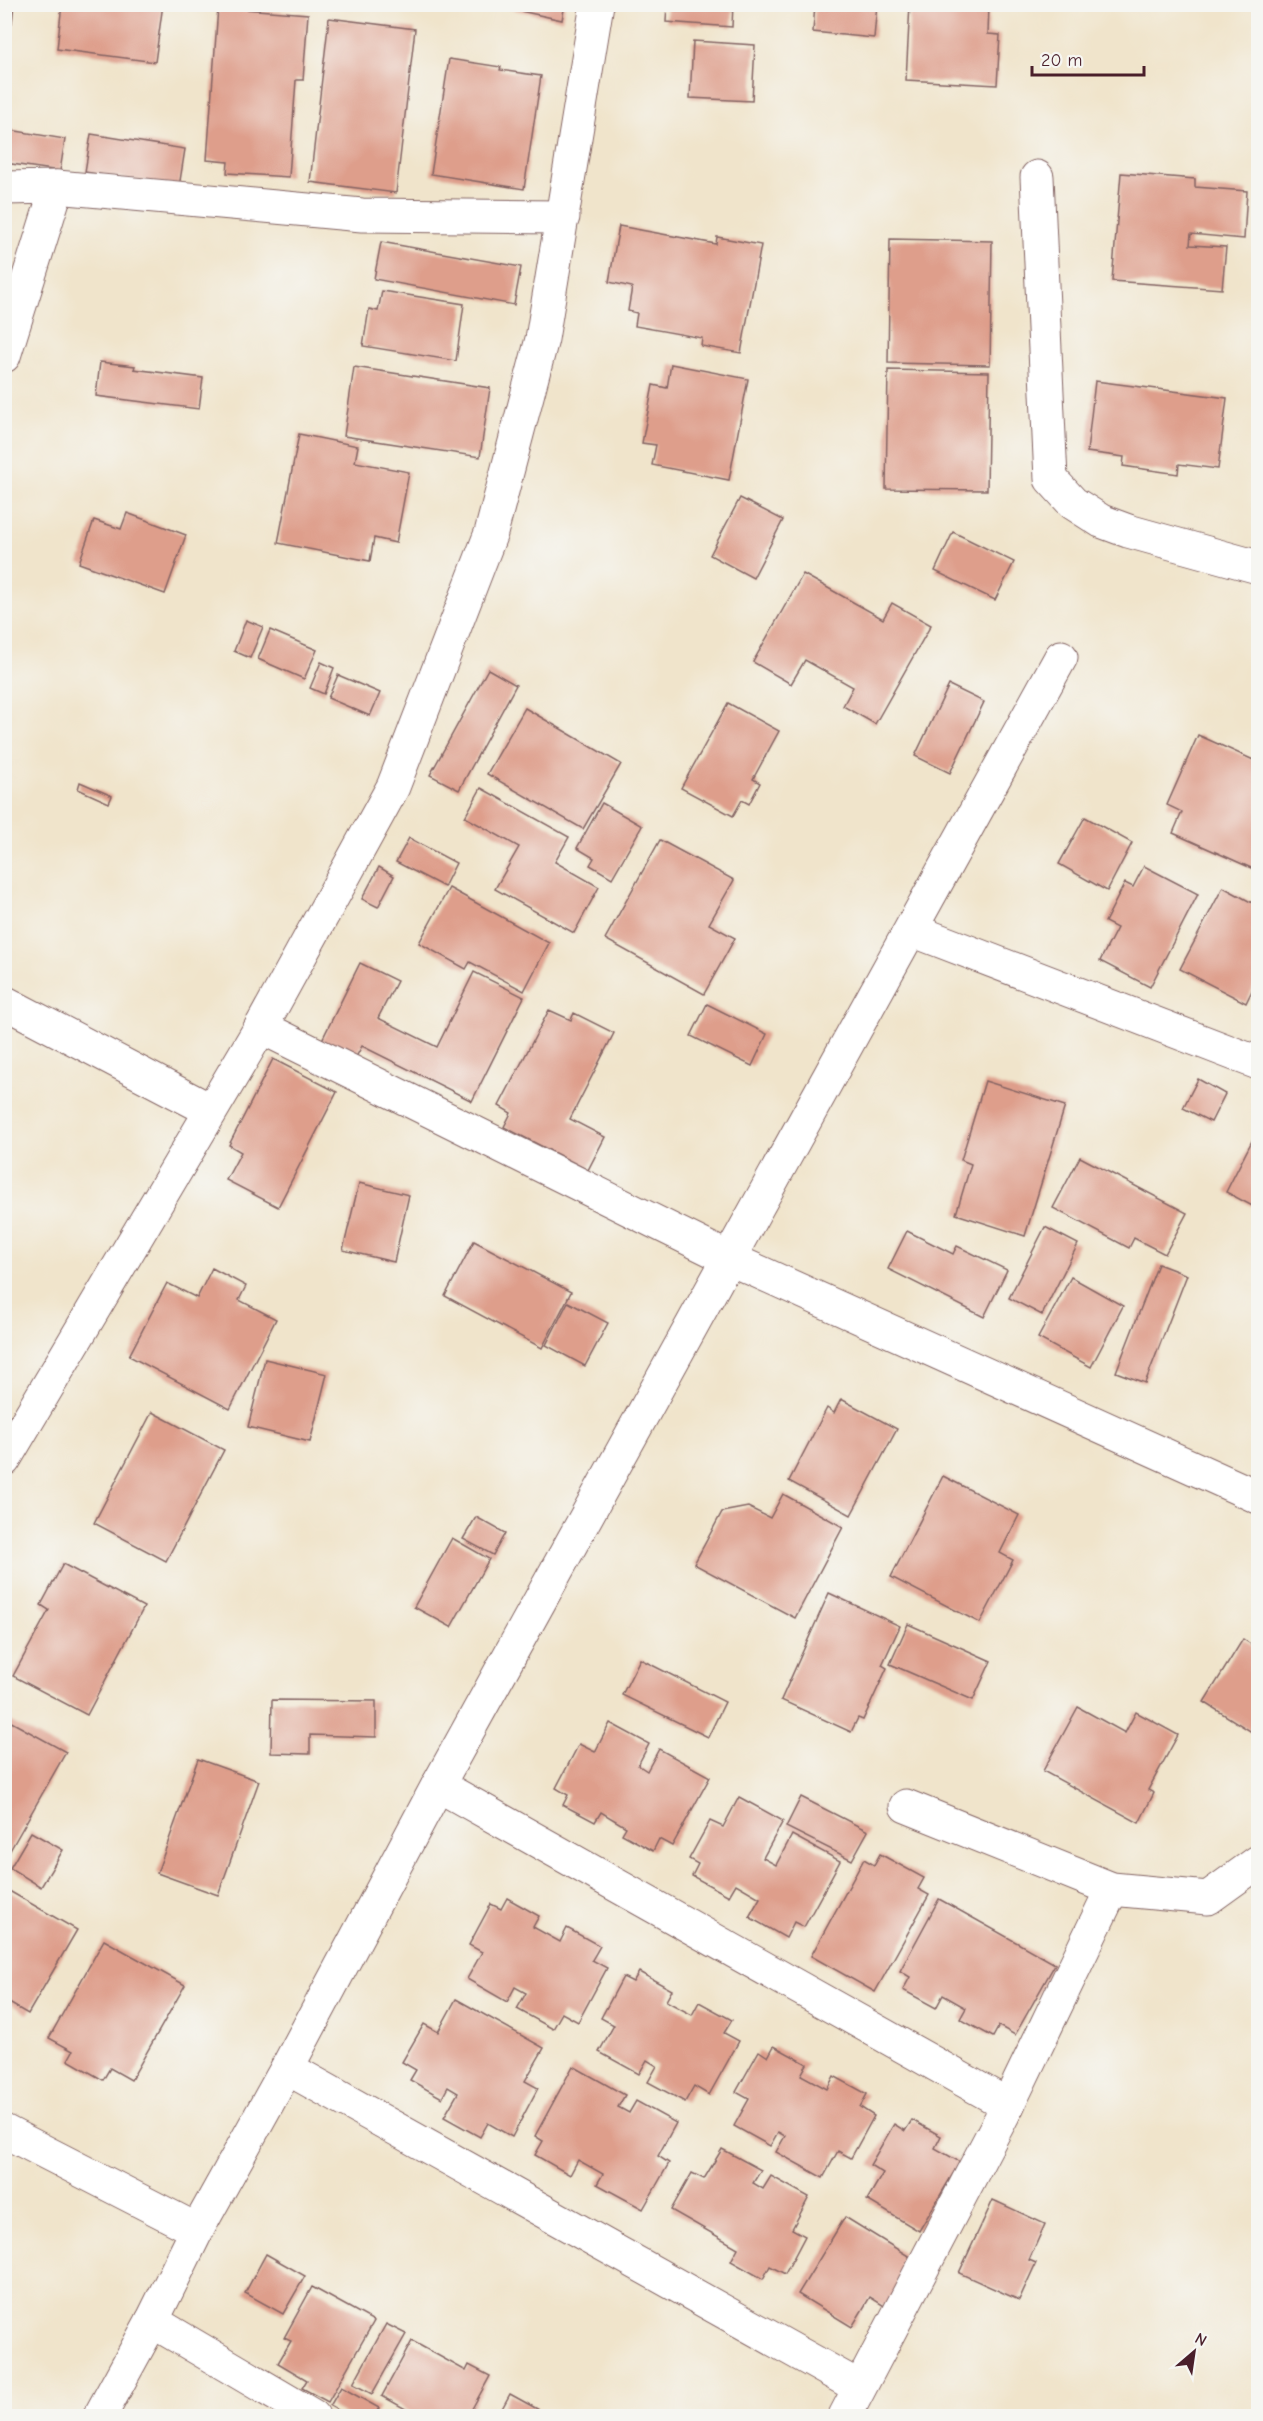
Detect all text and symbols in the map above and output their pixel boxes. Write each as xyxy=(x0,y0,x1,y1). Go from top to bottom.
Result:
scale bar xyxy=(1032,39,1144,77)
text: 20 m xyxy=(1041,50,1082,71)
north arrow xyxy=(1164,2322,1224,2382)
text: N xyxy=(1192,2329,1210,2350)

